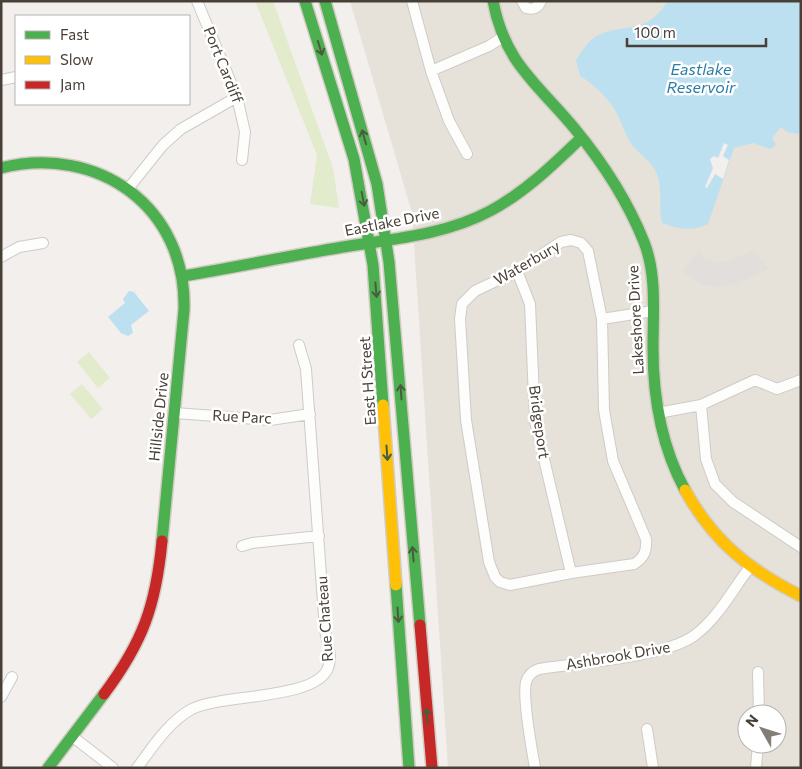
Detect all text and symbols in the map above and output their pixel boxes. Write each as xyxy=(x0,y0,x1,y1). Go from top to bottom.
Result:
legend xyxy=(15,15,190,105)
scale bar xyxy=(627,15,766,47)
text: 100 m xyxy=(634,23,676,41)
street label: Port Cardiff xyxy=(200,24,248,106)
text: Fast xyxy=(60,25,89,43)
one-way arrow xyxy=(315,39,325,55)
text: Slow xyxy=(60,50,93,68)
water label: Eastlake Reservoir xyxy=(667,59,736,96)
text: Jam xyxy=(60,75,85,93)
one-way arrow xyxy=(359,129,368,145)
one-way arrow xyxy=(358,191,368,207)
street label: Eastlake Drive xyxy=(343,203,441,239)
street label: Waterbury xyxy=(490,236,563,288)
street label: Lakeshore Drive xyxy=(623,265,647,375)
one-way arrow xyxy=(371,282,380,298)
street label: East H Street xyxy=(355,336,379,426)
street label: Hillside Drive xyxy=(144,372,172,462)
one-way arrow xyxy=(397,384,406,400)
street label: Bridgeport xyxy=(526,384,554,460)
street label: Rue Parc xyxy=(212,405,272,427)
one-way arrow xyxy=(383,444,392,460)
one-way arrow xyxy=(408,546,418,562)
street label: Rue Chateau xyxy=(312,576,336,663)
one-way arrow xyxy=(393,606,403,622)
street label: Ashbrook Drive xyxy=(564,637,671,673)
north arrow xyxy=(737,704,787,754)
one-way arrow xyxy=(422,708,432,724)
text: N xyxy=(742,711,761,730)

